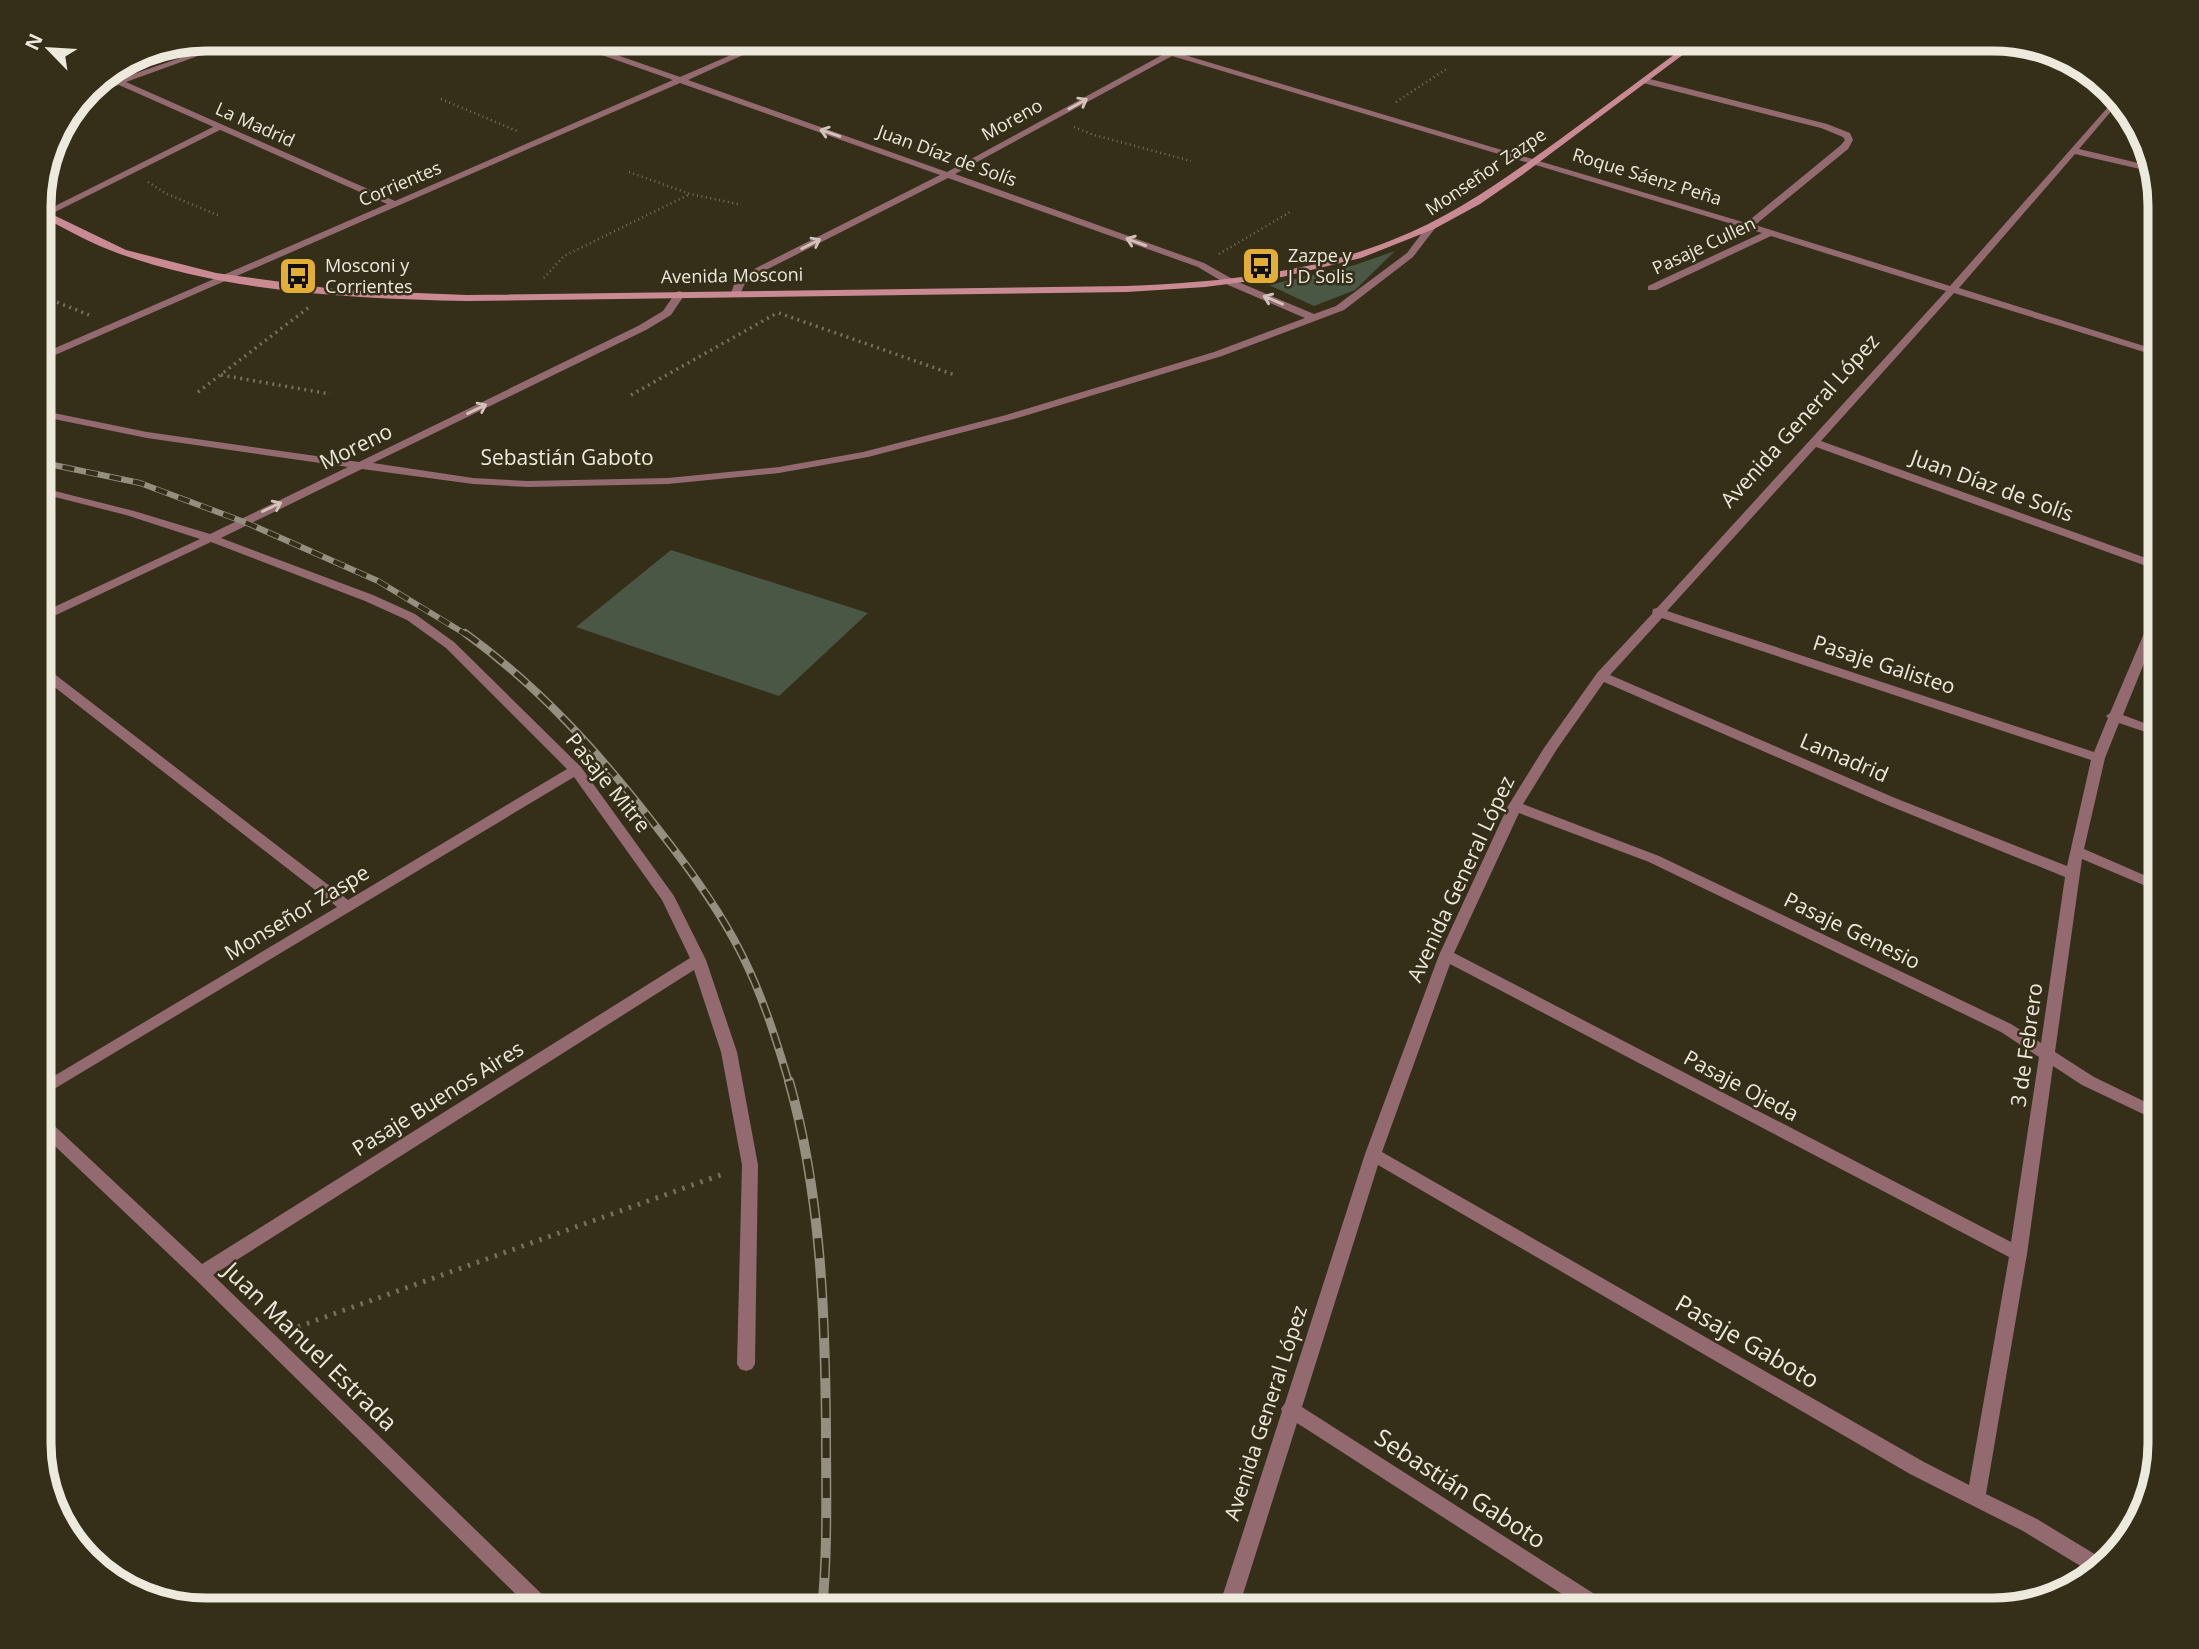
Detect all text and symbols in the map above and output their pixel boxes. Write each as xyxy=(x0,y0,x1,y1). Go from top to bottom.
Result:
north arrow xyxy=(14,14,84,84)
text: N xyxy=(19,29,49,54)
street label: Moreno xyxy=(977,93,1046,146)
street label: La Madrid xyxy=(212,96,299,152)
one-way arrow xyxy=(1067,97,1087,111)
street label: Juan Díaz de Solís xyxy=(873,118,1020,191)
street label: Monseñor Zazpe xyxy=(1420,122,1550,220)
one-way arrow xyxy=(819,126,841,138)
street label: Roque Sáenz Peña xyxy=(1570,142,1725,210)
street label: Corrientes xyxy=(355,155,445,211)
street label: Pasaje Cullen xyxy=(1648,211,1759,280)
one-way arrow xyxy=(1126,235,1148,248)
one-way arrow xyxy=(800,236,821,250)
place label: Zazpe y J D Solis xyxy=(1286,243,1354,288)
bus stop icon: Zazpe y J D Solis xyxy=(1240,245,1282,287)
place label: Mosconi y Corrientes xyxy=(325,253,413,298)
bus stop icon: Mosconi y Corrientes xyxy=(277,255,319,297)
street label: Avenida Mosconi xyxy=(661,262,803,288)
one-way arrow xyxy=(1263,293,1285,306)
street label: Avenida General López xyxy=(1714,327,1885,513)
one-way arrow xyxy=(466,401,487,415)
street label: Moreno xyxy=(315,417,396,476)
street label: Juan Díaz de Solís xyxy=(1905,442,2077,527)
street label: Sebastián Gaboto xyxy=(480,443,654,471)
one-way arrow xyxy=(261,500,282,514)
street label: Pasaje Galisteo xyxy=(1810,628,1959,700)
street label: Lamadrid xyxy=(1796,726,1893,788)
street label: Pasaje Mitre xyxy=(560,727,658,838)
street label: Avenida General López xyxy=(1400,771,1520,986)
street label: Monseñor Zaspe xyxy=(219,858,374,966)
street label: Pasaje Genesio xyxy=(1780,885,1925,975)
street label: 3 de Febrero xyxy=(2003,981,2049,1109)
street label: Pasaje Buenos Aires xyxy=(347,1034,528,1162)
street label: Pasaje Ojeda xyxy=(1679,1043,1804,1127)
street label: Juan Manuel Estrada xyxy=(215,1253,405,1438)
street label: Pasaje Gaboto xyxy=(1670,1286,1826,1395)
street label: Avenida General López xyxy=(1217,1301,1313,1524)
street label: Sebastián Gaboto xyxy=(1369,1420,1553,1555)

